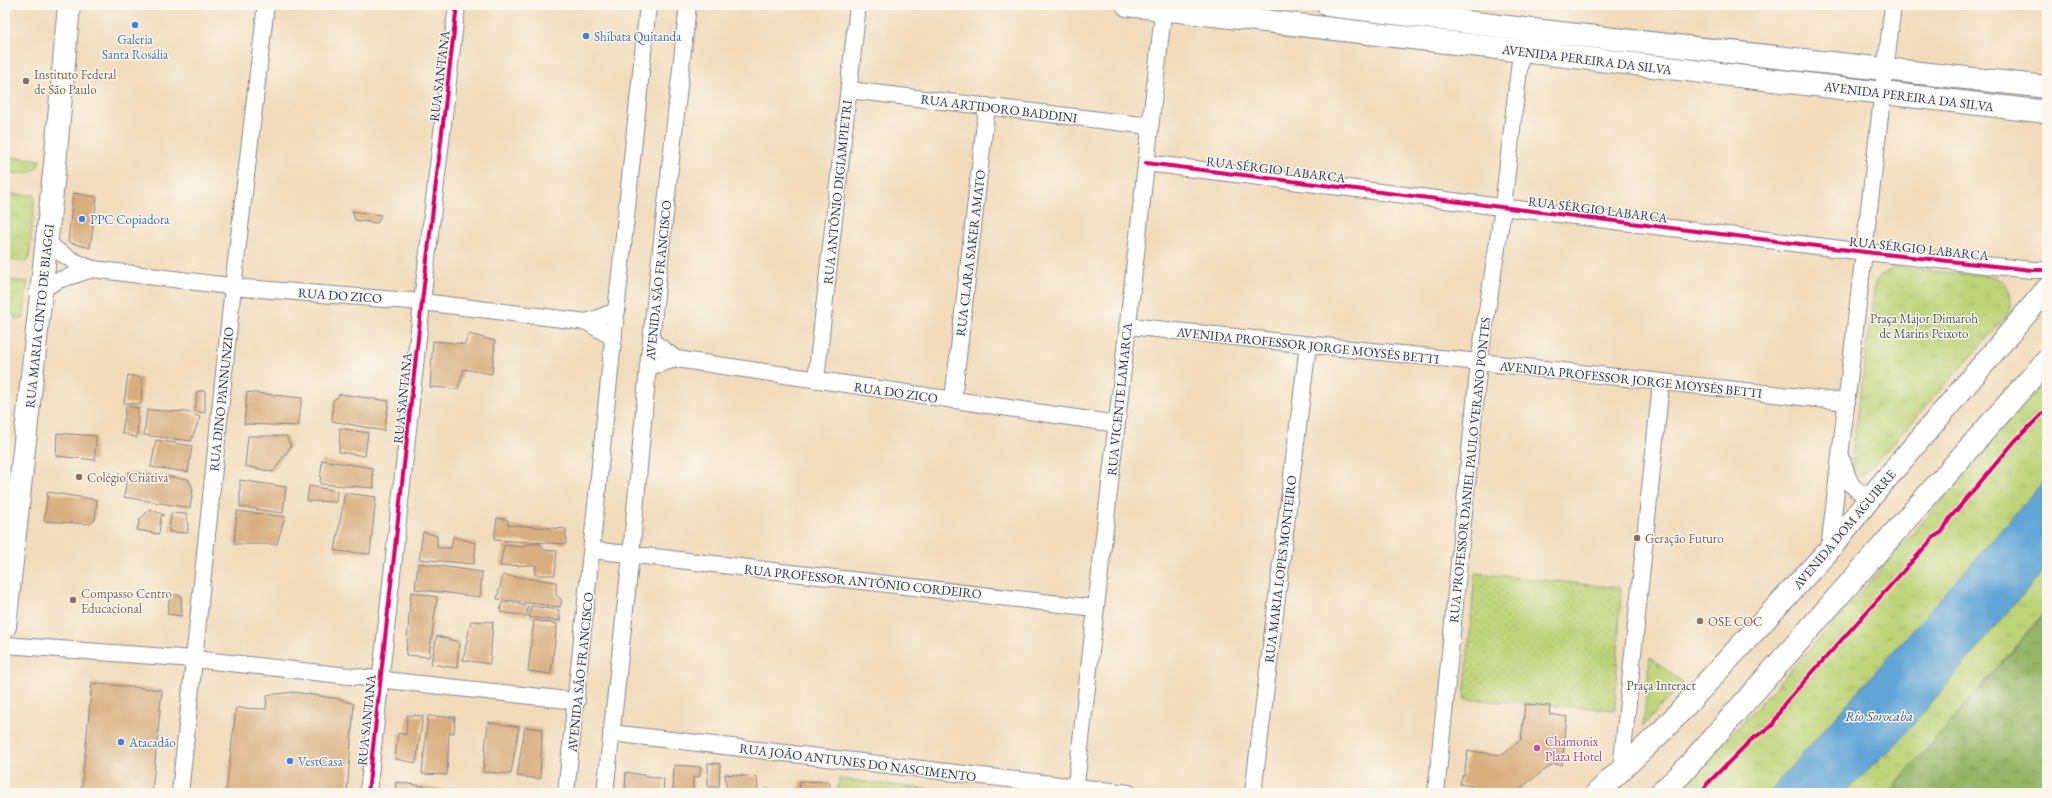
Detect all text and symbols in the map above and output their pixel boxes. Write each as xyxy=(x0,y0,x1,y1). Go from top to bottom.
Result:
marker: Galeria Santa Rosália xyxy=(130,20,140,30)
place label: Shibata Quitanda xyxy=(594,28,682,45)
street label: RUA SANTANA xyxy=(425,29,454,123)
place label: Galeria Santa Rosália xyxy=(102,31,169,63)
marker: Shibata Quitanda xyxy=(581,31,591,41)
street label: AVENIDA PEREIRA DA SILVA xyxy=(1500,41,1674,78)
place label: Instituto Federal de São Paulo xyxy=(34,66,116,98)
marker: Instituto Federal de São Paulo xyxy=(21,76,31,86)
street label: AVENIDA PEREIRA DA SILVA xyxy=(1822,78,1996,115)
street label: RUA ARTIDORO BADDINI xyxy=(920,90,1079,127)
street label: RUA ANTÔNIO DIGIAMPIETRI xyxy=(819,98,856,285)
street label: RUA SÉRGIO LABARCA xyxy=(1205,153,1348,187)
street label: RUA CLARA SAKER AMATO xyxy=(952,169,989,337)
street label: RUA SÉRGIO LABARCA xyxy=(1527,193,1670,227)
street label: AVENIDA SÃO FRANCISCO xyxy=(642,199,675,362)
place label: PPC Copiadora xyxy=(90,211,170,228)
marker: PPC Copiadora xyxy=(77,214,87,224)
street label: RUA MARIA CINTO DE BIAGGI xyxy=(21,223,58,409)
street label: RUA SÉRGIO LABARCA xyxy=(1848,233,1991,264)
street label: RUA DO ZICO xyxy=(297,284,383,307)
park label: Praça Major Dimaroh de Marins Peixoto xyxy=(1870,310,1978,342)
street label: RUA PROFESSOR DANIEL PAULO VERANO PONTES xyxy=(1445,316,1494,624)
street label: RUA VICENTE LAMARCA xyxy=(1103,321,1136,476)
street label: AVENIDA PROFESSOR JORGE MOYSÉS BETTI xyxy=(1175,323,1441,368)
street label: RUA DINO PANNUNZIO xyxy=(205,326,238,472)
street label: RUA SANTANA xyxy=(389,351,416,445)
street label: AVENIDA PROFESSOR JORGE MOYSÉS BETTI xyxy=(1498,357,1764,402)
street label: RUA DO ZICO xyxy=(853,378,939,407)
street label: AVENIDA DOM AGUIRRE xyxy=(1789,466,1899,593)
place label: Colégio Criativa xyxy=(87,469,169,486)
marker: Colégio Criativa xyxy=(74,472,84,482)
street label: RUA MARIA LOPES MONTEIRO xyxy=(1261,474,1300,664)
place label: Geração Futuro xyxy=(1645,530,1724,547)
marker: Geração Futuro xyxy=(1632,533,1642,543)
street label: RUA PROFESSOR ANTÔNIO CORDEIRO xyxy=(743,561,983,602)
place label: Compasso Centro Educacional xyxy=(81,585,172,617)
street label: AVENIDA SÃO FRANCISCO xyxy=(564,591,597,754)
marker: Compasso Centro Educacional xyxy=(68,595,78,605)
place label: OSE COC xyxy=(1708,613,1762,630)
marker: OSE COC xyxy=(1695,616,1705,626)
street label: RUA SANTANA xyxy=(353,673,380,767)
park label: Praça Interact xyxy=(1627,677,1695,694)
water label: Rio Sorocaba xyxy=(1845,707,1913,725)
place label: Chamonix Plaza Hotel xyxy=(1545,733,1602,765)
place label: Atacadão xyxy=(128,734,176,751)
marker: Atacadão xyxy=(116,737,126,747)
street label: RUA JOÃO ANTUNES DO NASCIMENTO xyxy=(739,740,977,785)
marker: Chamonix Plaza Hotel xyxy=(1532,743,1542,753)
place label: VestCasa xyxy=(298,753,343,770)
marker: VestCasa xyxy=(285,756,295,766)

